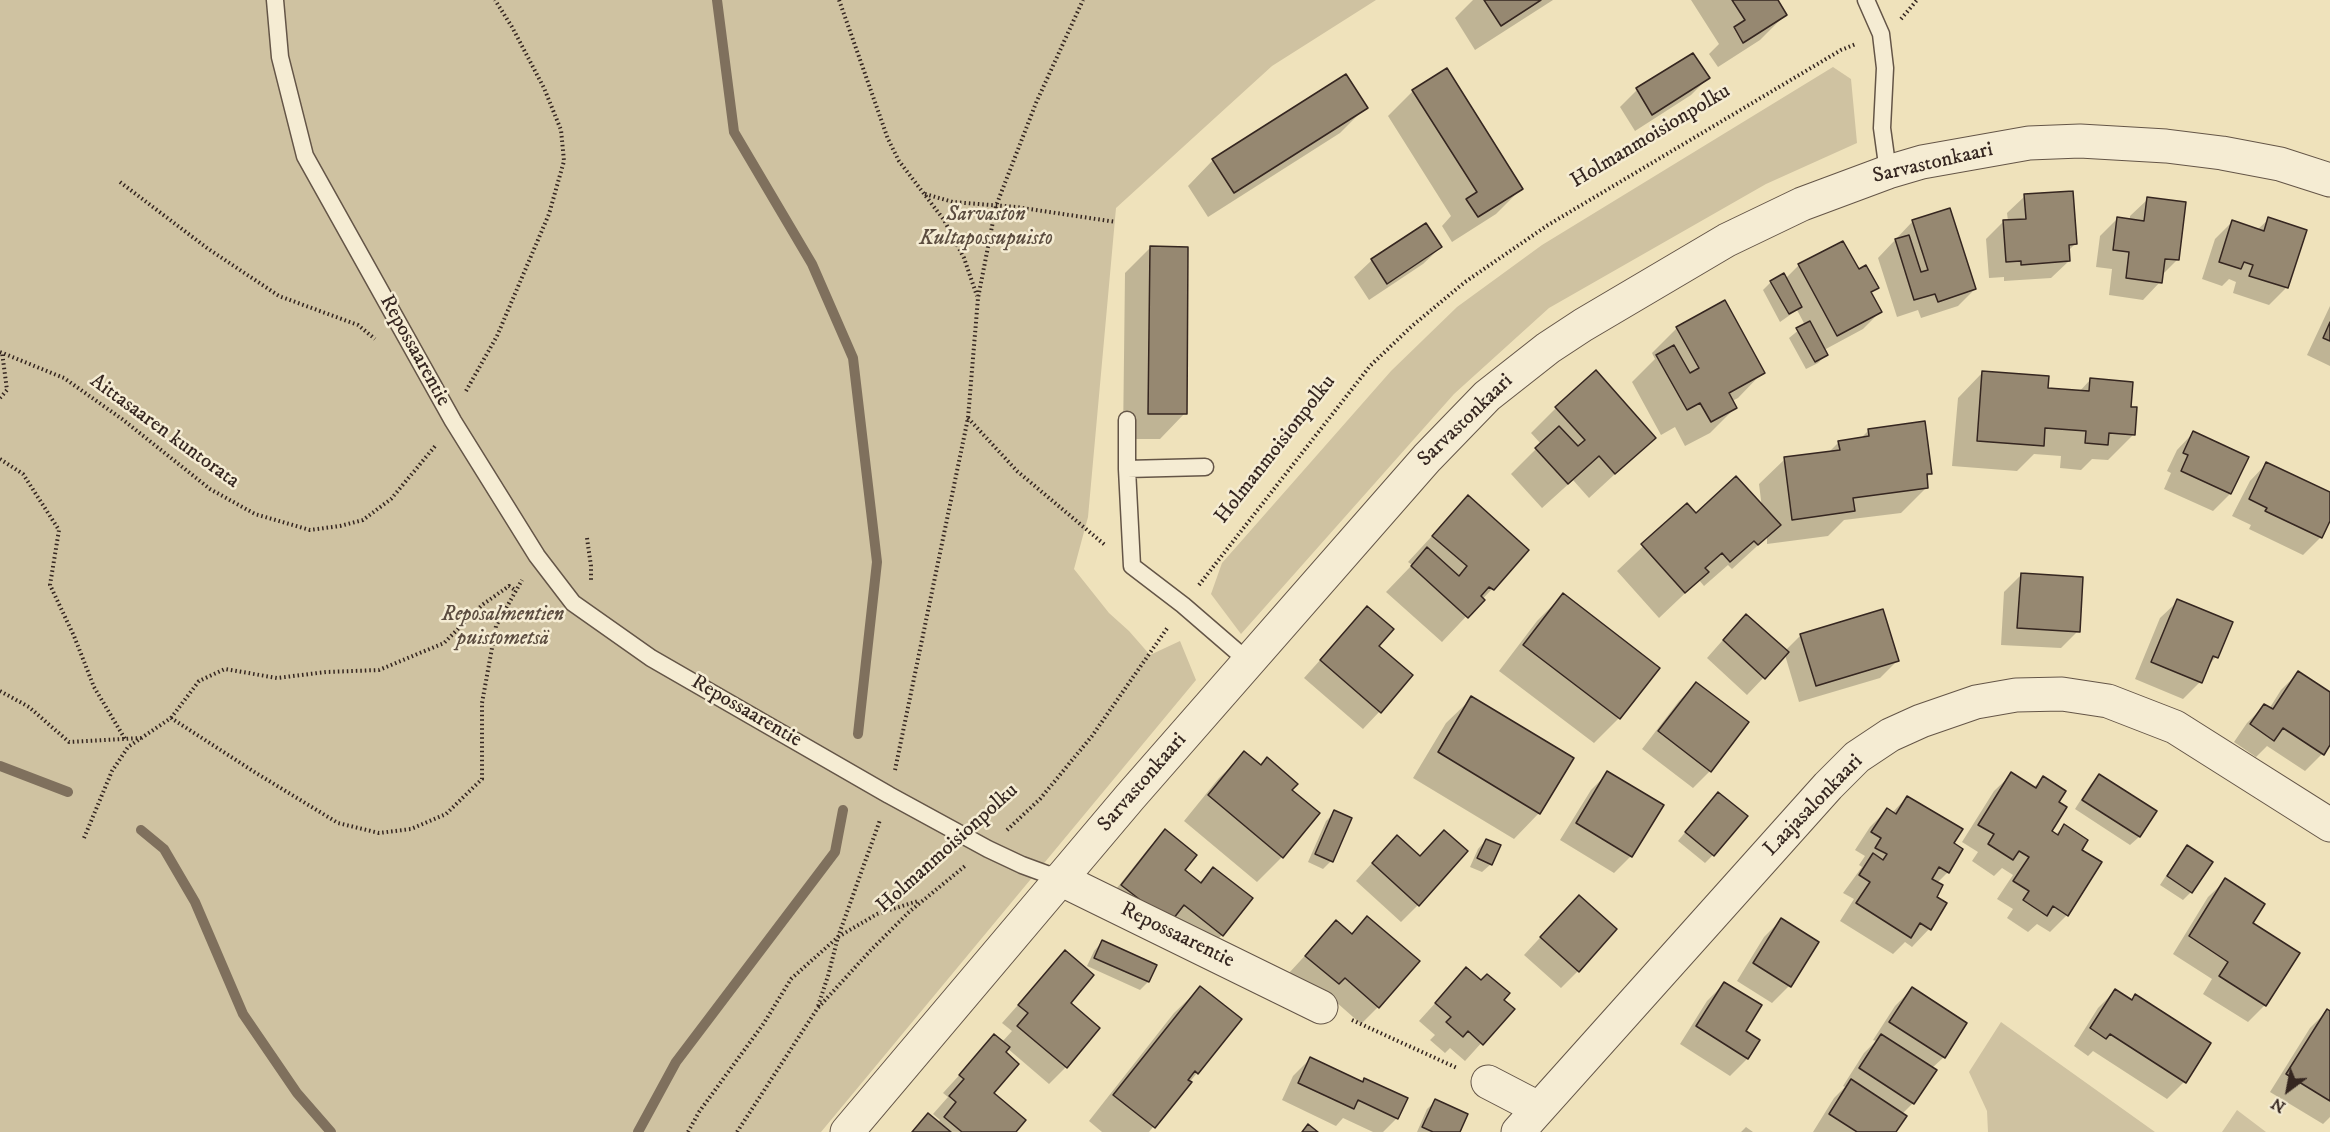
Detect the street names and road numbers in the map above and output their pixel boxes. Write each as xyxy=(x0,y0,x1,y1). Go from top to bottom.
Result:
street label: Holmanmoisionpolku xyxy=(1567,79,1735,195)
street label: Sarvastonkaari xyxy=(1870,138,1996,190)
street label: Repossaarentie xyxy=(373,291,455,411)
street label: Aittasaaren kuntorata xyxy=(84,369,244,495)
street label: Sarvastonkaari xyxy=(1413,369,1519,473)
street label: Holmanmoisionpolku xyxy=(1210,371,1342,529)
street label: Repossaarentie xyxy=(686,670,806,754)
street label: Sarvastonkaari xyxy=(1093,728,1193,838)
street label: Laajasalonkaari xyxy=(1759,750,1869,862)
street label: Holmanmoisionpolku xyxy=(872,779,1024,919)
street label: Repossaarentie xyxy=(1116,898,1238,974)

